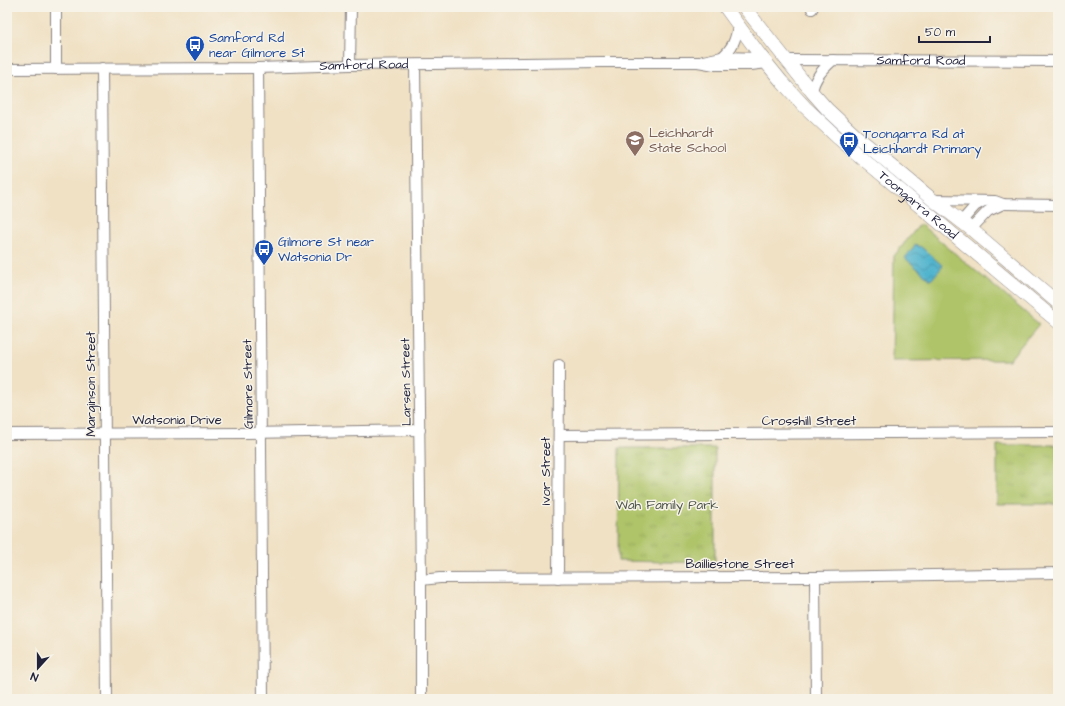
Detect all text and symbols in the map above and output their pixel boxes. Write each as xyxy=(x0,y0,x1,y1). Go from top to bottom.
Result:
scale bar xyxy=(919,18,990,44)
text: 50 m xyxy=(925,24,956,41)
place label: Samford Rd near Gilmore St xyxy=(209,29,306,62)
bus stop icon: Samford Rd near Gilmore St xyxy=(184,34,206,62)
street label: Samford Road xyxy=(876,51,966,70)
street label: Samford Road xyxy=(319,55,409,75)
place label: Leichhardt State School xyxy=(649,124,726,157)
place label: Toongarra Rd at Leichhardt Primary xyxy=(863,125,982,159)
school or university icon: Leichhardt State School xyxy=(624,129,646,157)
bus stop icon: Toongarra Rd at Leichhardt Primary xyxy=(838,130,860,158)
street label: Toongarra Road xyxy=(875,166,962,244)
place label: Gilmore St near Watsonia Dr xyxy=(278,233,374,266)
bus stop icon: Gilmore St near Watsonia Dr xyxy=(253,238,275,266)
street label: Marginson Street xyxy=(82,331,101,437)
street label: Larsen Street xyxy=(396,337,416,426)
street label: Gilmore Street xyxy=(238,338,258,429)
street label: Watsonia Drive xyxy=(132,411,222,429)
street label: Crosshill Street xyxy=(762,412,857,430)
street label: Ivor Street xyxy=(537,436,555,505)
park label: Wah Family Park xyxy=(616,496,718,515)
street label: Bailliestone Street xyxy=(686,555,795,573)
north arrow xyxy=(18,648,58,688)
text: N xyxy=(29,669,41,685)

